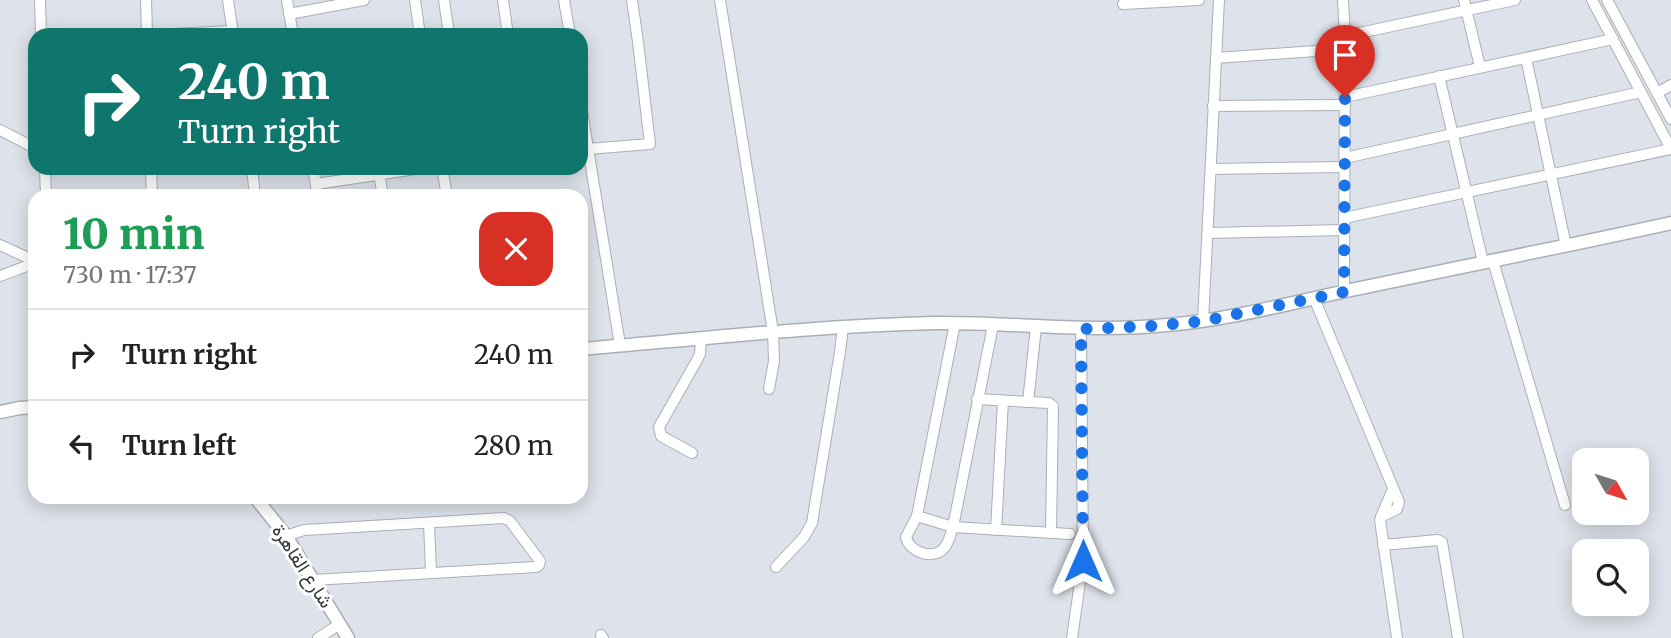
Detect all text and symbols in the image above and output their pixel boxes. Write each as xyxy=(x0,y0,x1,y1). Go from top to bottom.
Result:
pin xyxy=(1315,25,1375,97)
icon: arrive xyxy=(1326,36,1364,74)
text: 240 m xyxy=(178,51,330,112)
icon: right xyxy=(63,56,154,147)
text: Turn right xyxy=(178,112,340,152)
text: 10 min xyxy=(63,208,204,260)
button: close xyxy=(479,212,553,286)
text: 730 m · 17:37 xyxy=(63,260,197,289)
icon: right xyxy=(63,336,101,374)
text: Turn right xyxy=(122,338,257,371)
text: 240 m xyxy=(474,338,553,371)
icon: left xyxy=(63,427,101,465)
text: Turn left xyxy=(122,429,236,462)
text: 280 m xyxy=(474,429,553,462)
north arrow xyxy=(1572,448,1648,525)
map controls xyxy=(1572,448,1649,616)
street label: شارع القاهرة xyxy=(266,520,339,613)
position arrow xyxy=(1046,524,1120,598)
button: search xyxy=(1572,539,1649,616)

